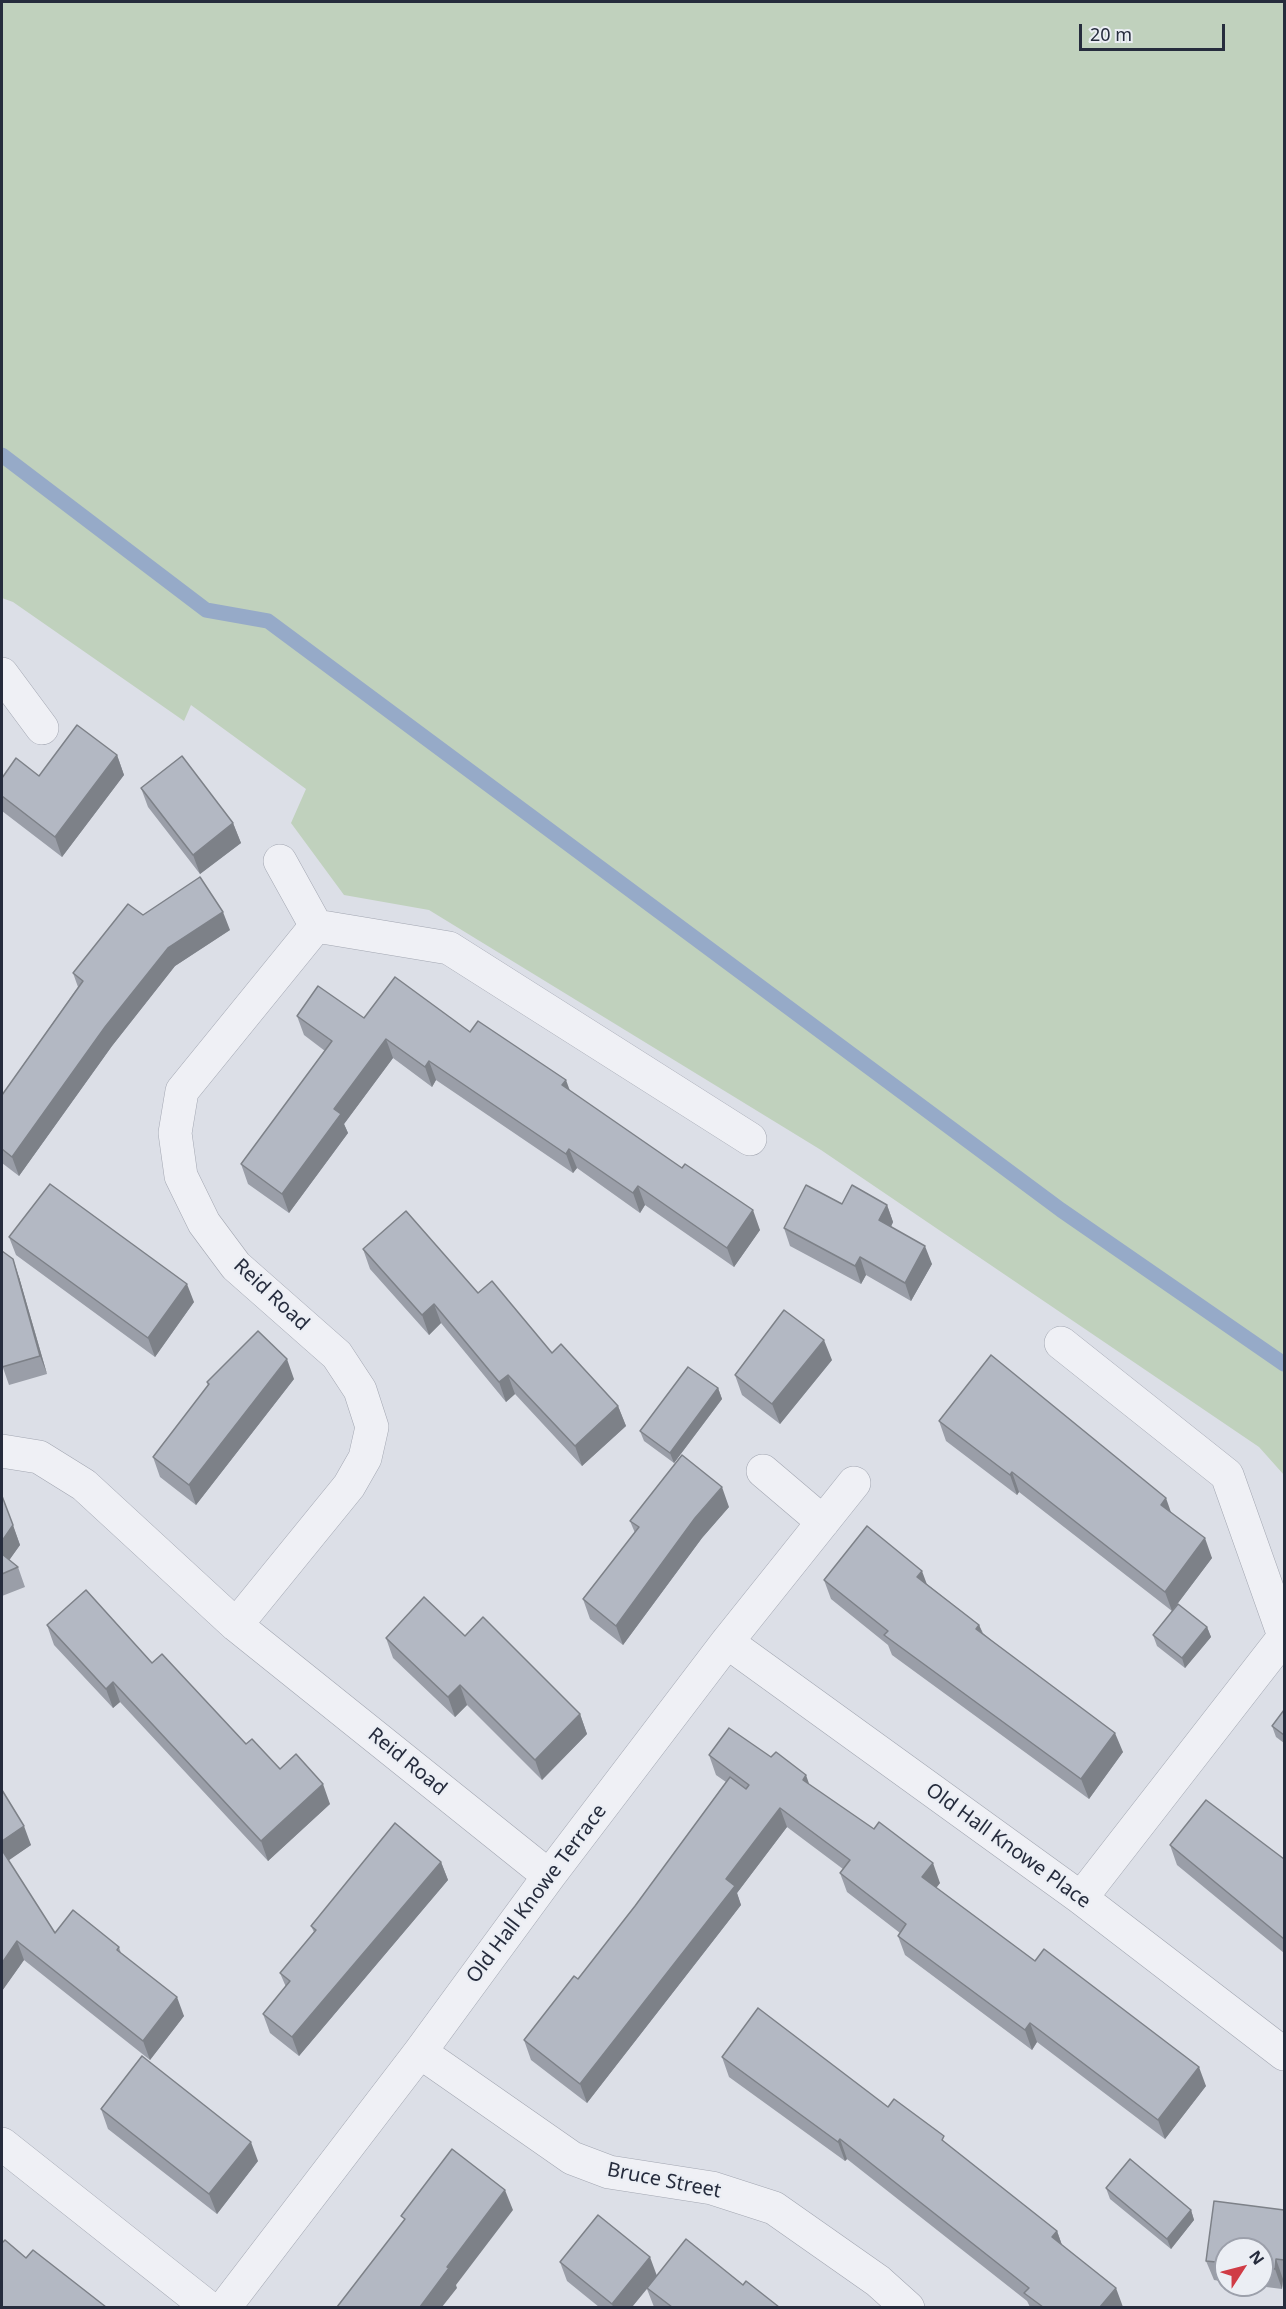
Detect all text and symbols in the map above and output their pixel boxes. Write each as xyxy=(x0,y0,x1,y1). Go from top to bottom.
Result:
scale bar xyxy=(1082,12,1228,50)
text: 20 m xyxy=(1090,22,1132,46)
street label: Reid Road xyxy=(228,1254,314,1336)
street label: Reid Road xyxy=(363,1723,451,1801)
street label: Old Hall Knowe Place xyxy=(921,1778,1095,1914)
street label: Old Hall Knowe Terrace xyxy=(462,1800,612,1988)
street label: Bruce Street xyxy=(605,2158,723,2204)
north arrow xyxy=(1214,2237,1274,2297)
text: N xyxy=(1244,2246,1270,2269)

